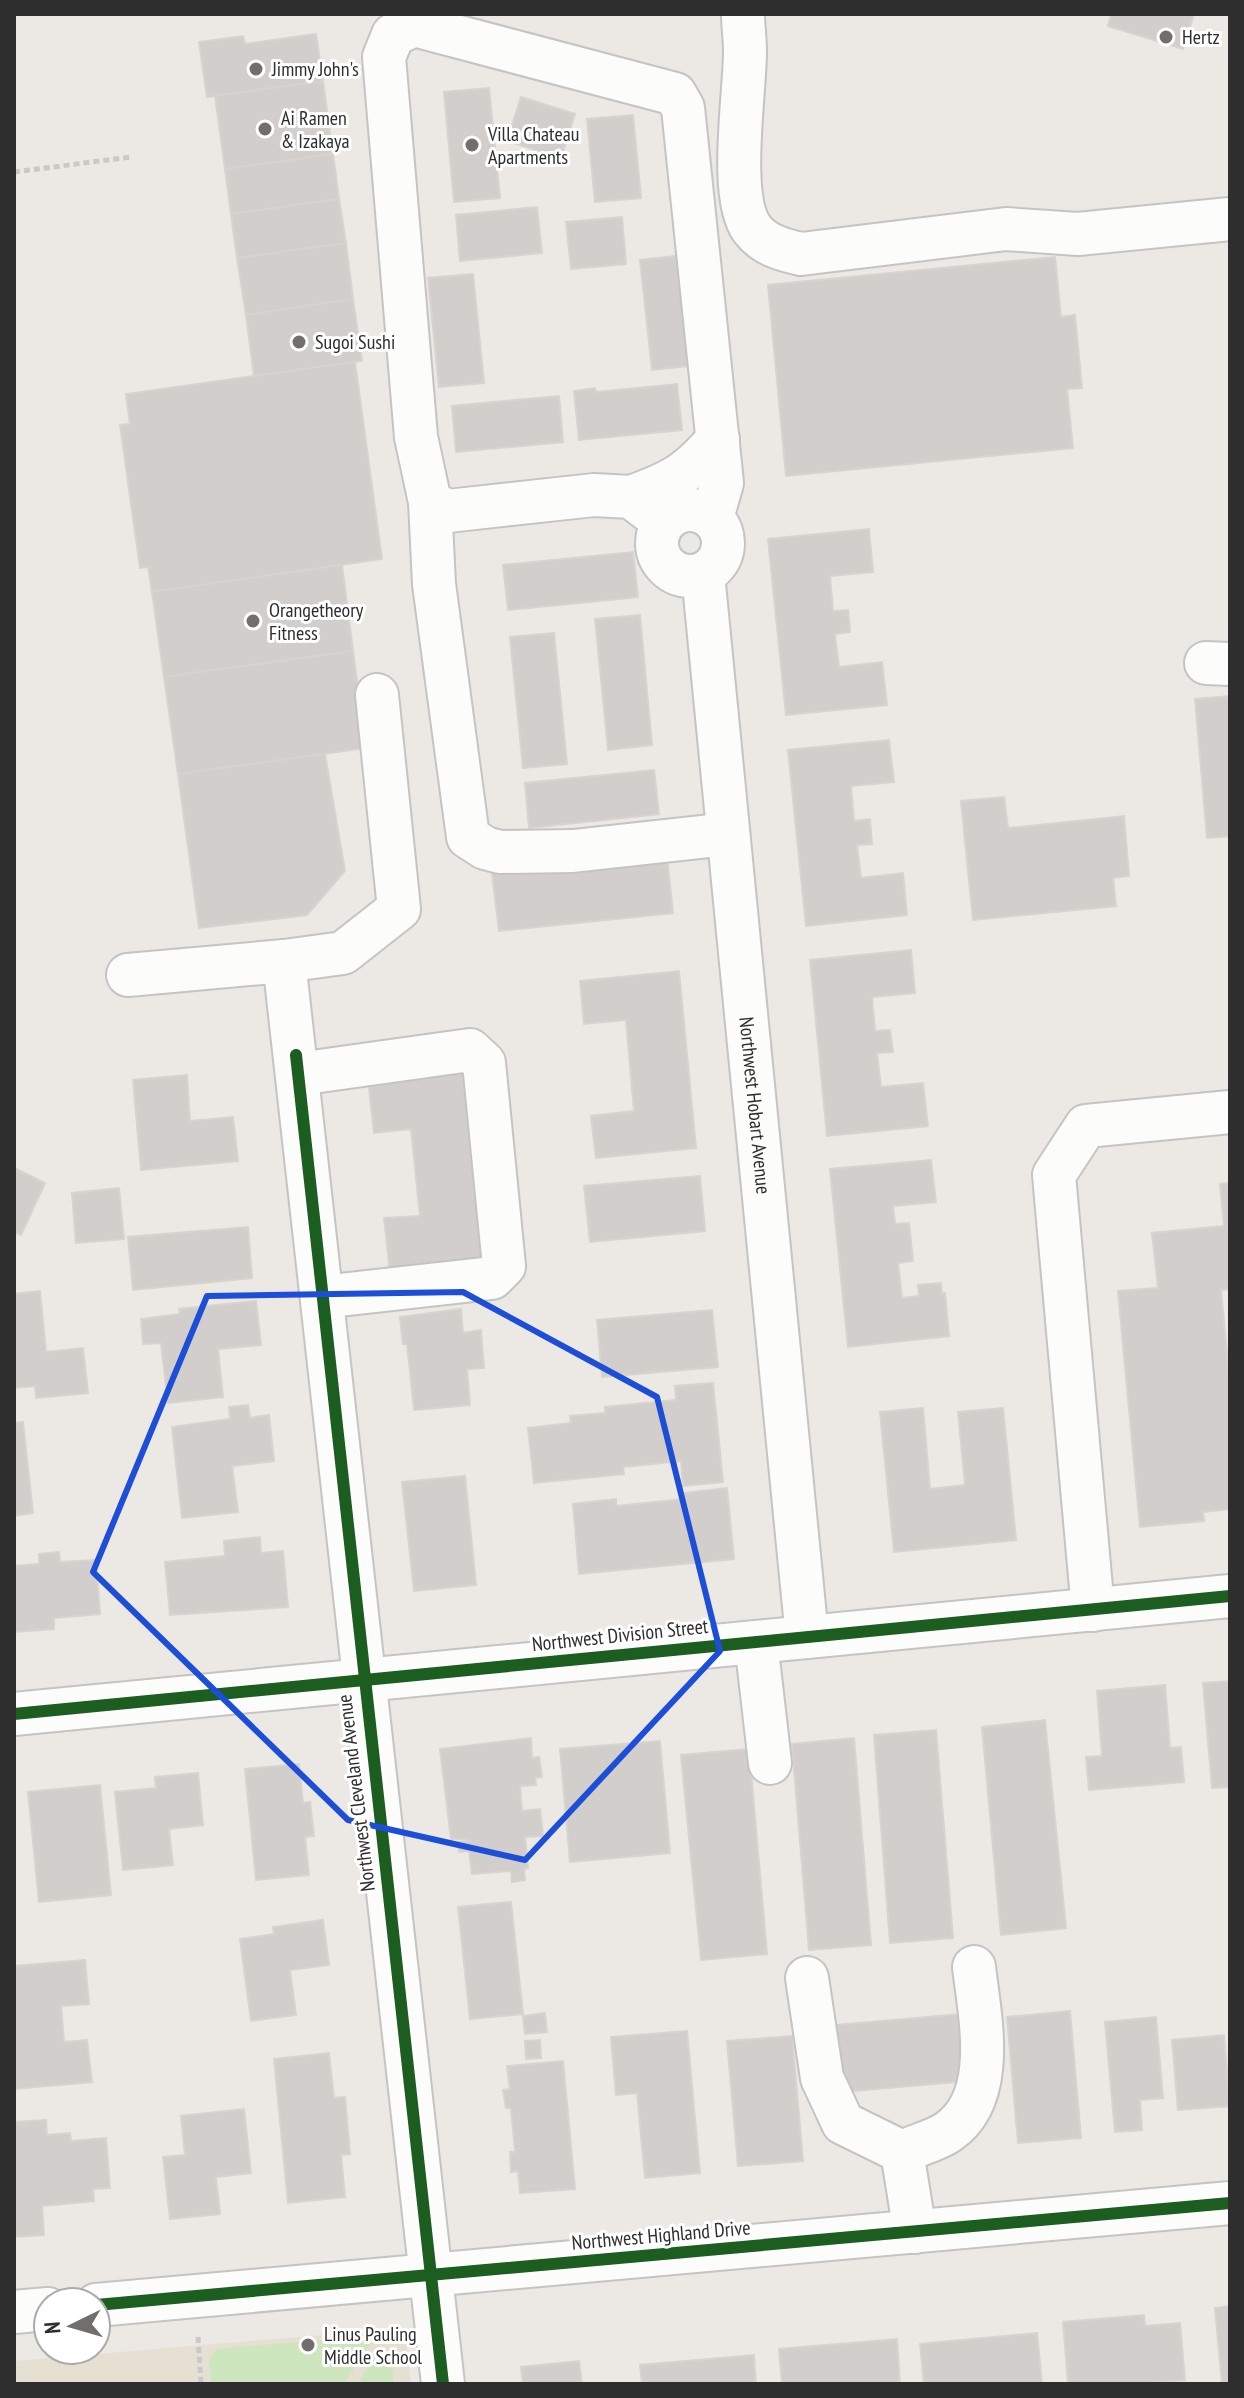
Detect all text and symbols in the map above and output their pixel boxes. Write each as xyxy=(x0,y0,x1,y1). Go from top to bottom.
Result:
place label: Hertz xyxy=(1182,24,1220,50)
marker: Hertz xyxy=(1157,28,1175,46)
place label: Jimmy John's xyxy=(271,56,359,82)
marker: Jimmy John's xyxy=(247,60,265,78)
place label: Ai Ramen & Izakaya xyxy=(281,105,350,154)
marker: Ai Ramen & Izakaya xyxy=(256,120,274,138)
place label: Villa Chateau Apartments xyxy=(487,121,579,170)
marker: Villa Chateau Apartments xyxy=(463,136,481,154)
place label: Sugoi Sushi xyxy=(315,329,395,355)
marker: Sugoi Sushi xyxy=(290,333,308,351)
place label: Orangetheory Fitness xyxy=(269,597,364,646)
marker: Orangetheory Fitness xyxy=(244,612,262,630)
street label: Northwest Hobart Avenue xyxy=(733,1016,777,1195)
street label: Northwest Division Street xyxy=(531,1613,710,1657)
street label: Northwest Cleveland Avenue xyxy=(331,1693,381,1893)
street label: Northwest Highland Drive xyxy=(571,2214,751,2256)
north arrow xyxy=(32,2286,112,2366)
text: N xyxy=(38,2321,67,2335)
place label: Linus Pauling Middle School xyxy=(324,2321,422,2370)
marker: Linus Pauling Middle School xyxy=(299,2336,317,2354)

